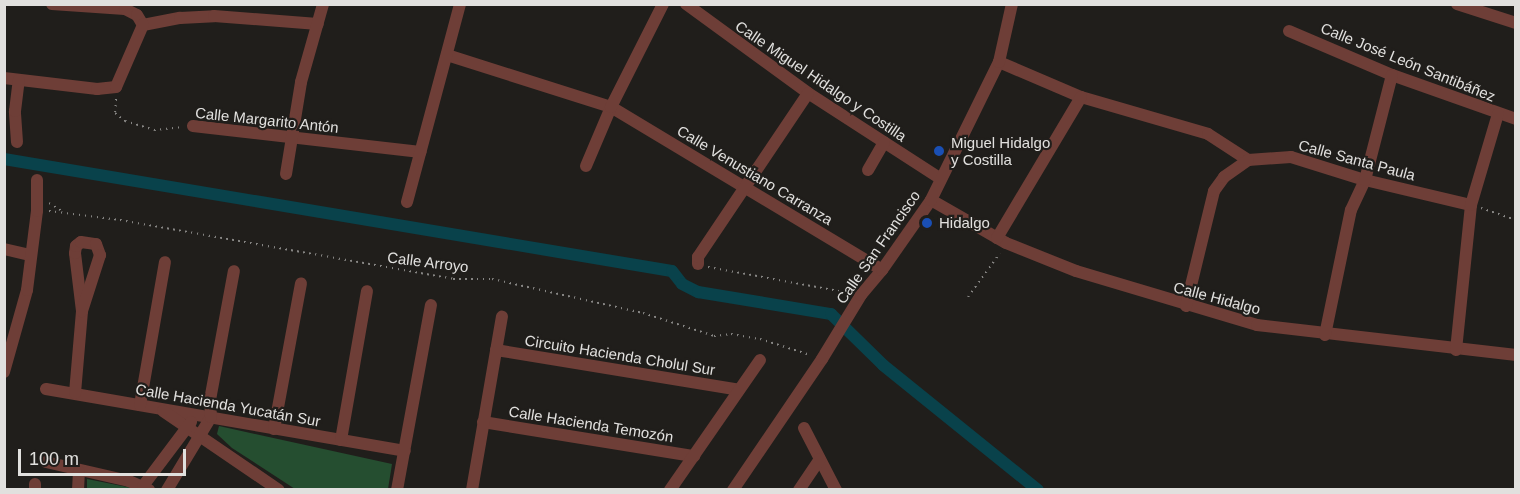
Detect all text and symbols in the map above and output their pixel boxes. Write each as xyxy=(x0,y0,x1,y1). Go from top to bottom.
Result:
street label: Calle Miguel Hidalgo y Costilla xyxy=(732,17,910,145)
street label: Calle José León Santibáñez xyxy=(1318,19,1498,105)
street label: Calle Margarito Antón xyxy=(194,103,340,137)
street label: Calle Venustiano Carranza xyxy=(674,121,836,229)
place label: Miguel Hidalgo y Costilla xyxy=(951,133,1050,168)
street label: Calle Santa Paula xyxy=(1297,136,1417,184)
marker: Miguel Hidalgo y Costilla xyxy=(932,144,946,158)
street label: Calle San Francisco xyxy=(832,187,924,307)
place label: Hidalgo xyxy=(939,214,990,232)
marker: Hidalgo xyxy=(920,216,934,230)
street label: Calle Arroyo xyxy=(386,248,470,276)
street label: Calle Hidalgo xyxy=(1172,278,1262,318)
street label: Circuito Hacienda Cholul Sur xyxy=(523,331,717,379)
street label: Calle Hacienda Yucatán Sur xyxy=(134,380,322,430)
street label: Calle Hacienda Temozón xyxy=(507,402,675,446)
scale bar xyxy=(21,437,189,475)
text: 100 m xyxy=(29,449,79,469)

